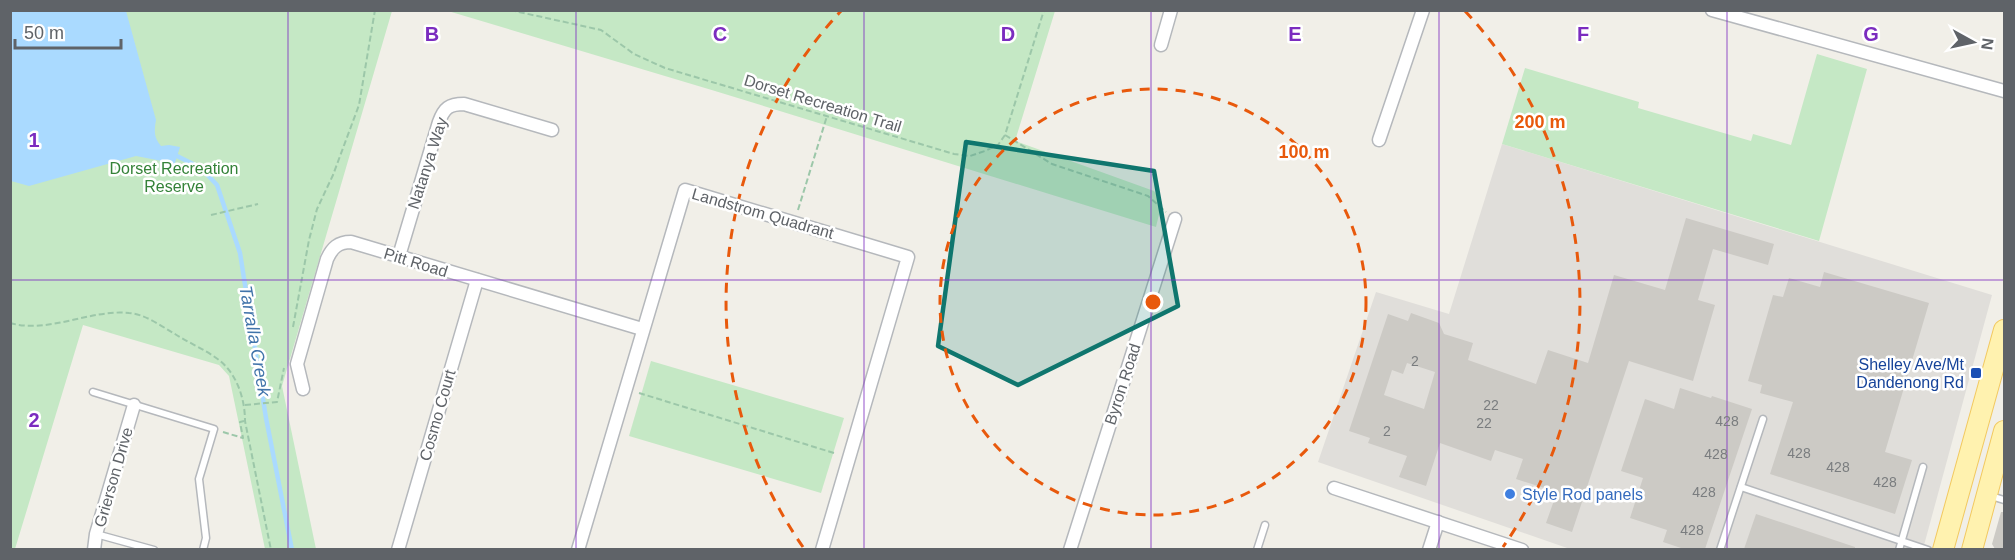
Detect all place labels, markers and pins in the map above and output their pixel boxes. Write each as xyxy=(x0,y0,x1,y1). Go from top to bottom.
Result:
centre of rings xyxy=(1143,292,1163,312)
place label: Shelley Ave/Mt Dandenong Rd xyxy=(1856,356,1965,391)
marker: Shelley Ave/Mt Dandenong Rd xyxy=(1969,366,1983,380)
place label: Style Rod panels xyxy=(1522,486,1643,503)
marker: Style Rod panels xyxy=(1503,487,1517,501)

